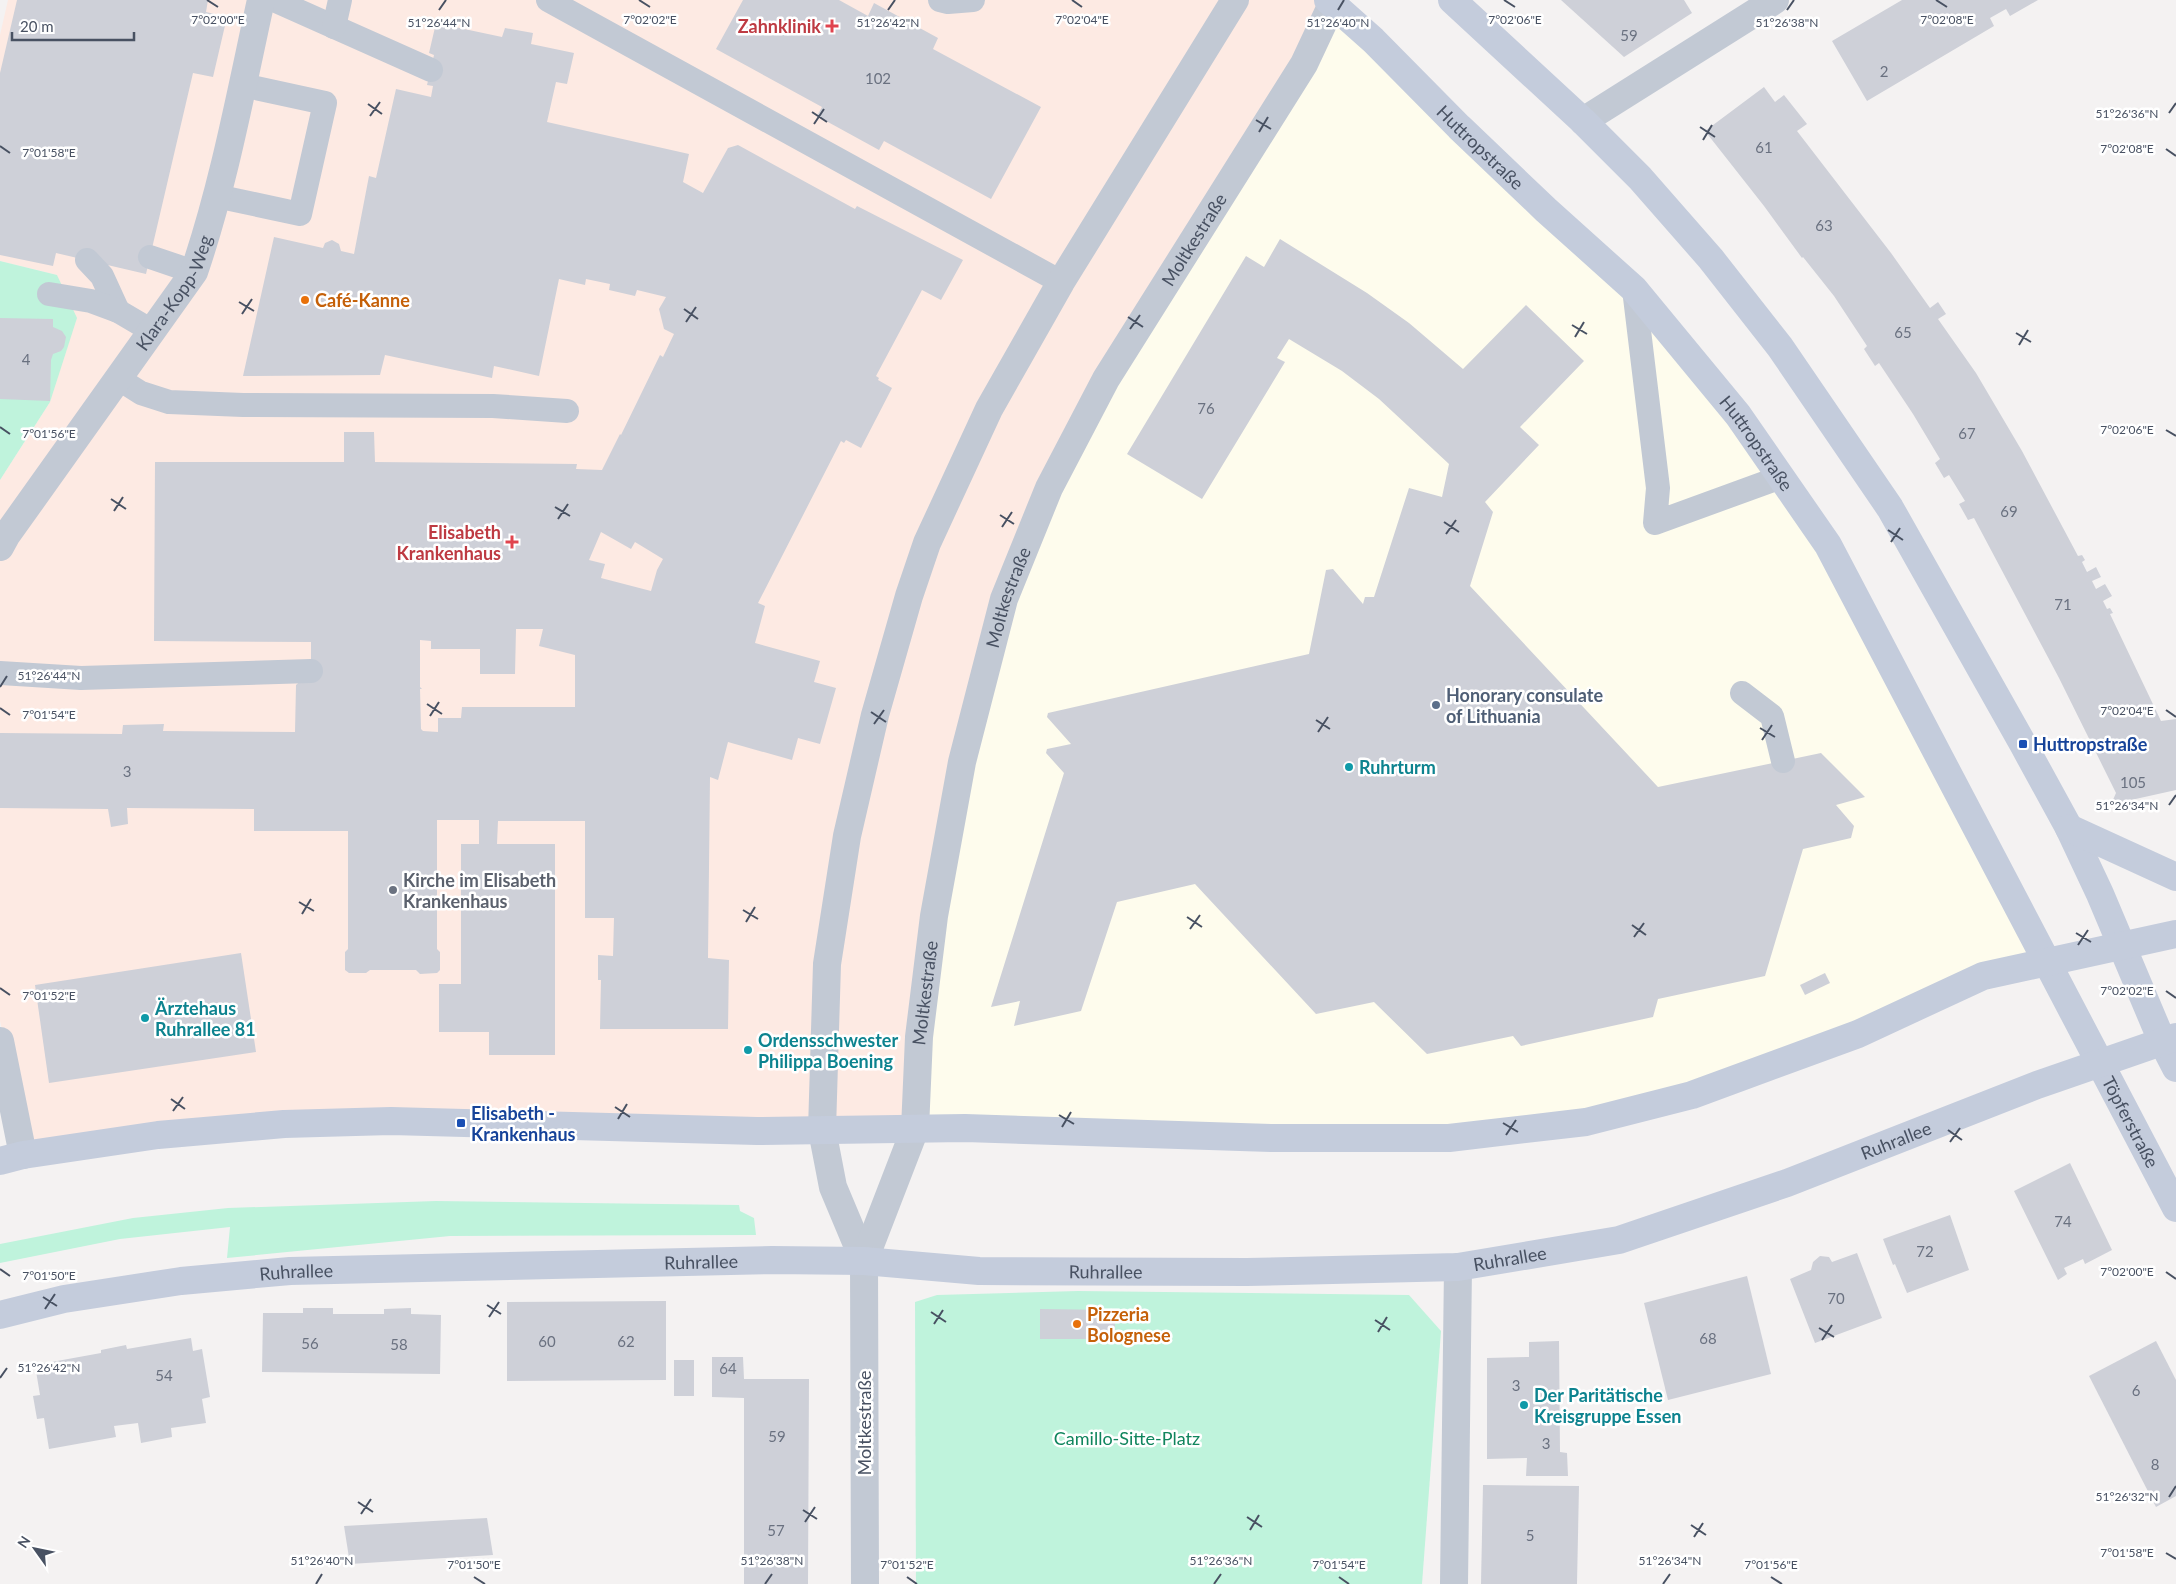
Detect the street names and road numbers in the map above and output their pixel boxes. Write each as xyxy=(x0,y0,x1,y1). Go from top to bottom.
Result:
street label: Huttropstraße xyxy=(1433,100,1528,194)
street label: Moltkestraße xyxy=(1156,189,1231,290)
street label: Klara-Kopp-Weg xyxy=(131,232,216,355)
street label: Huttropstraße xyxy=(1715,391,1798,495)
street label: Moltkestraße xyxy=(981,544,1035,650)
street label: Moltkestraße xyxy=(907,939,942,1046)
street label: Töpferstraße xyxy=(2098,1072,2164,1171)
street label: Ruhrallee xyxy=(1857,1117,1934,1164)
street label: Ruhrallee xyxy=(1472,1241,1548,1275)
street label: Ruhrallee xyxy=(664,1250,738,1273)
street label: Ruhrallee xyxy=(258,1259,333,1285)
street label: Ruhrallee xyxy=(1069,1260,1143,1283)
street label: Moltkestraße xyxy=(853,1370,875,1476)

